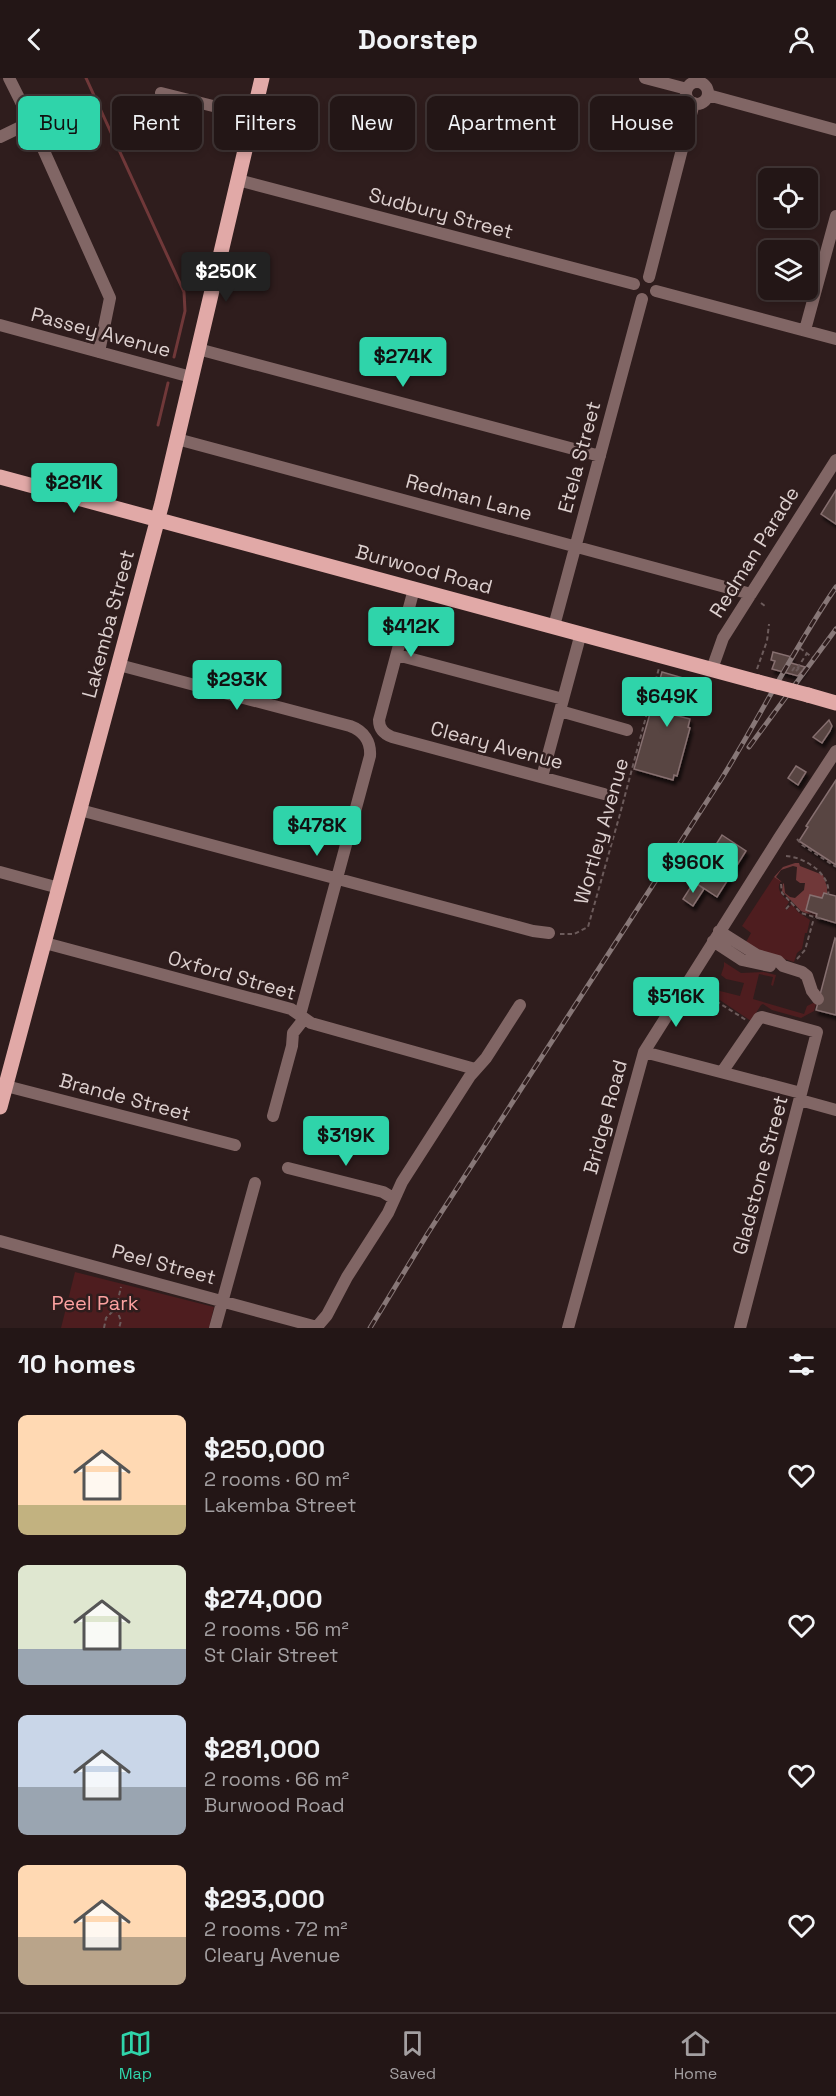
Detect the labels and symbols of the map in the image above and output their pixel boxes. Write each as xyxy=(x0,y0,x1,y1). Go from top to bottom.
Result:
street label: Sudbury Street xyxy=(366,181,516,245)
pin: $250K xyxy=(184,252,268,303)
street label: Passey Avenue xyxy=(28,301,174,363)
pin: $274K xyxy=(361,337,445,388)
street label: Etela Street xyxy=(552,398,606,516)
pin: $281K xyxy=(32,463,116,514)
street label: Redman Lane xyxy=(403,468,535,526)
street label: Redman Parade xyxy=(703,482,805,622)
street label: Burwood Road xyxy=(353,538,495,600)
street label: Lakemba Street xyxy=(76,547,140,701)
pin: $412K xyxy=(369,607,453,658)
pin: $293K xyxy=(195,660,279,711)
pin: $649K xyxy=(625,677,709,728)
street label: Cleary Avenue xyxy=(428,715,566,775)
street label: Wortley Avenue xyxy=(568,755,634,907)
pin: $478K xyxy=(275,806,359,857)
pin: $960K xyxy=(651,843,735,894)
street label: Oxford Street xyxy=(165,944,299,1006)
pin: $516K xyxy=(634,977,718,1028)
street label: Bridge Road xyxy=(577,1057,633,1177)
street label: Brande Street xyxy=(56,1067,194,1127)
street label: Gladstone Street xyxy=(726,1092,794,1258)
pin: $319K xyxy=(304,1116,388,1167)
street label: Peel Street xyxy=(109,1238,219,1290)
park label: Peel Park xyxy=(51,1290,139,1316)

